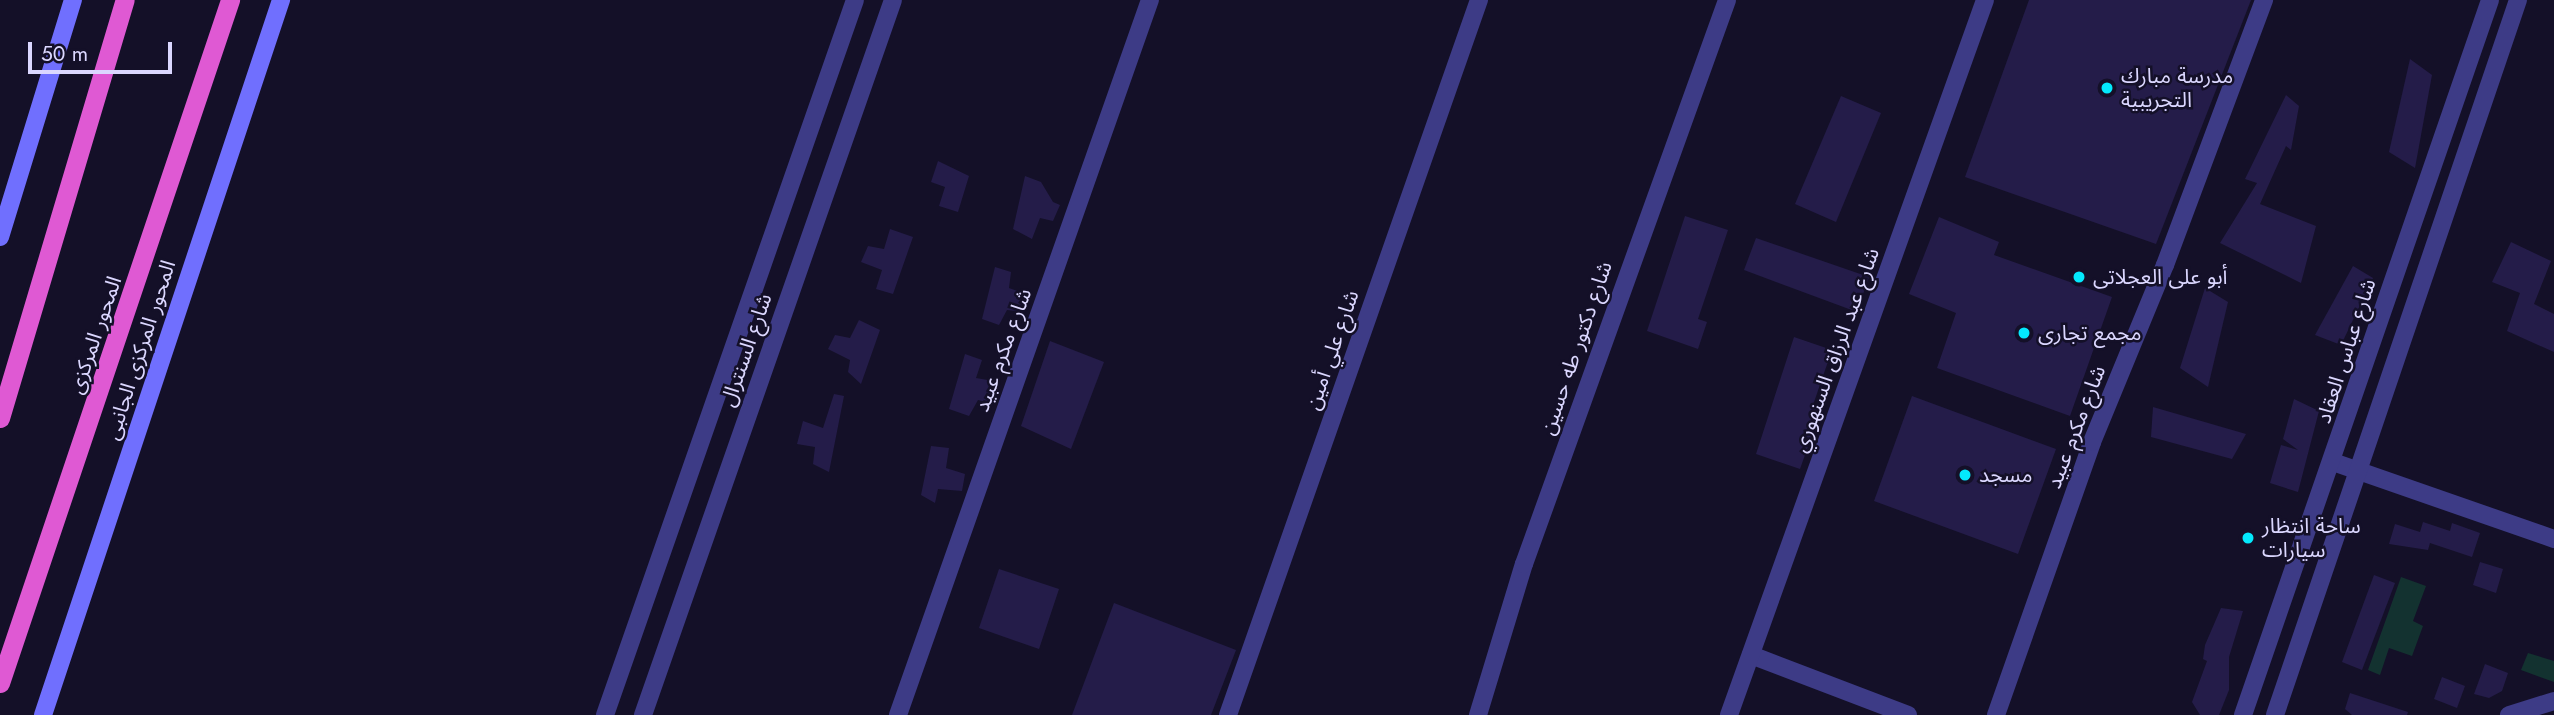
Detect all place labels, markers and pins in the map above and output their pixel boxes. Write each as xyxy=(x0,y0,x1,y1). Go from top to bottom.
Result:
place label: مدرسة مبارك التجريبية xyxy=(2121,63,2233,113)
marker: مدرسة مبارك التجريبية xyxy=(2099,80,2115,96)
place label: أبو على العجلاتى xyxy=(2093,264,2228,290)
marker: أبو على العجلاتى xyxy=(2071,269,2087,285)
place label: مجمع تجارى xyxy=(2038,320,2141,346)
marker: مجمع تجارى xyxy=(2016,325,2032,341)
place label: مسجد xyxy=(1979,462,2032,488)
marker: مسجد xyxy=(1957,467,1973,483)
place label: ساحة انتظار سيارات xyxy=(2262,513,2361,563)
marker: ساحة انتظار سيارات xyxy=(2240,530,2256,546)

